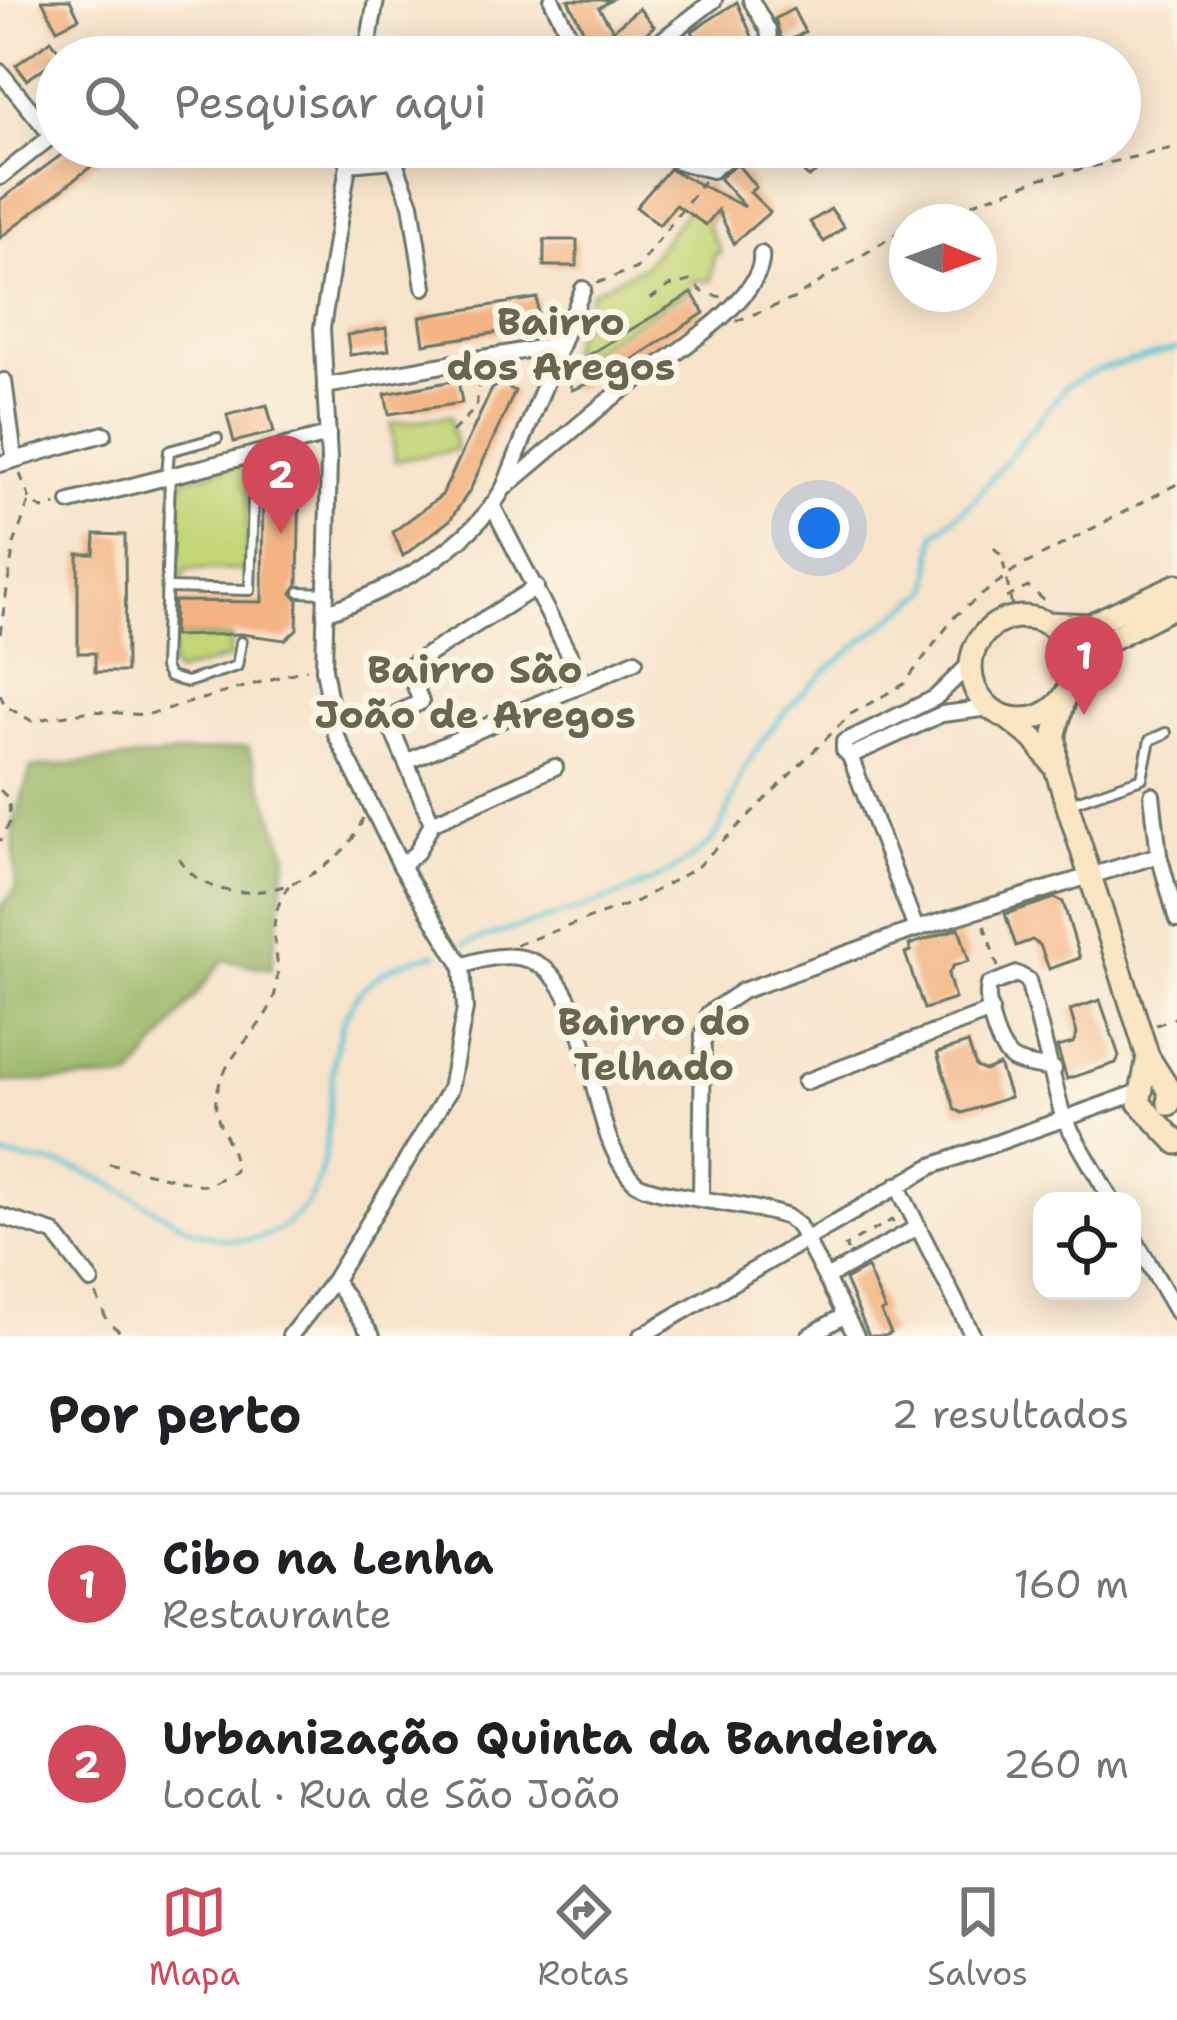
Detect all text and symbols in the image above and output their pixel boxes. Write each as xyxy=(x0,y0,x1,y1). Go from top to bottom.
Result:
search box xyxy=(36,36,1141,168)
icon: search xyxy=(78,69,144,135)
text: Pesquisar aqui xyxy=(174,72,487,132)
north arrow xyxy=(889,204,997,312)
district label: Bairro dos Aregos xyxy=(447,295,675,392)
pin: 2 xyxy=(242,435,320,534)
your location xyxy=(789,498,849,558)
pin: 1 xyxy=(1045,616,1123,715)
district label: Bairro São João de Aregos xyxy=(314,643,636,740)
district label: Bairro do Telhado xyxy=(558,995,750,1092)
map controls xyxy=(1033,1192,1141,1300)
button: locate xyxy=(1033,1192,1141,1300)
text: Por perto xyxy=(48,1380,302,1448)
text: 2 resultados xyxy=(891,1388,1129,1440)
text: Cibo na Lenha xyxy=(162,1528,494,1588)
text: 1 xyxy=(78,1558,96,1610)
text: 160 m xyxy=(1014,1558,1129,1610)
text: Restaurante xyxy=(162,1588,392,1640)
text: Urbanização Quinta da Bandeira xyxy=(162,1708,937,1768)
text: 2 xyxy=(73,1738,101,1790)
text: 260 m xyxy=(1003,1738,1129,1790)
text: Local · Rua de São João xyxy=(162,1768,620,1820)
tab: Mapa xyxy=(149,1879,240,1996)
tab: Rotas xyxy=(538,1879,630,1996)
tab: Salvos xyxy=(927,1879,1028,1996)

